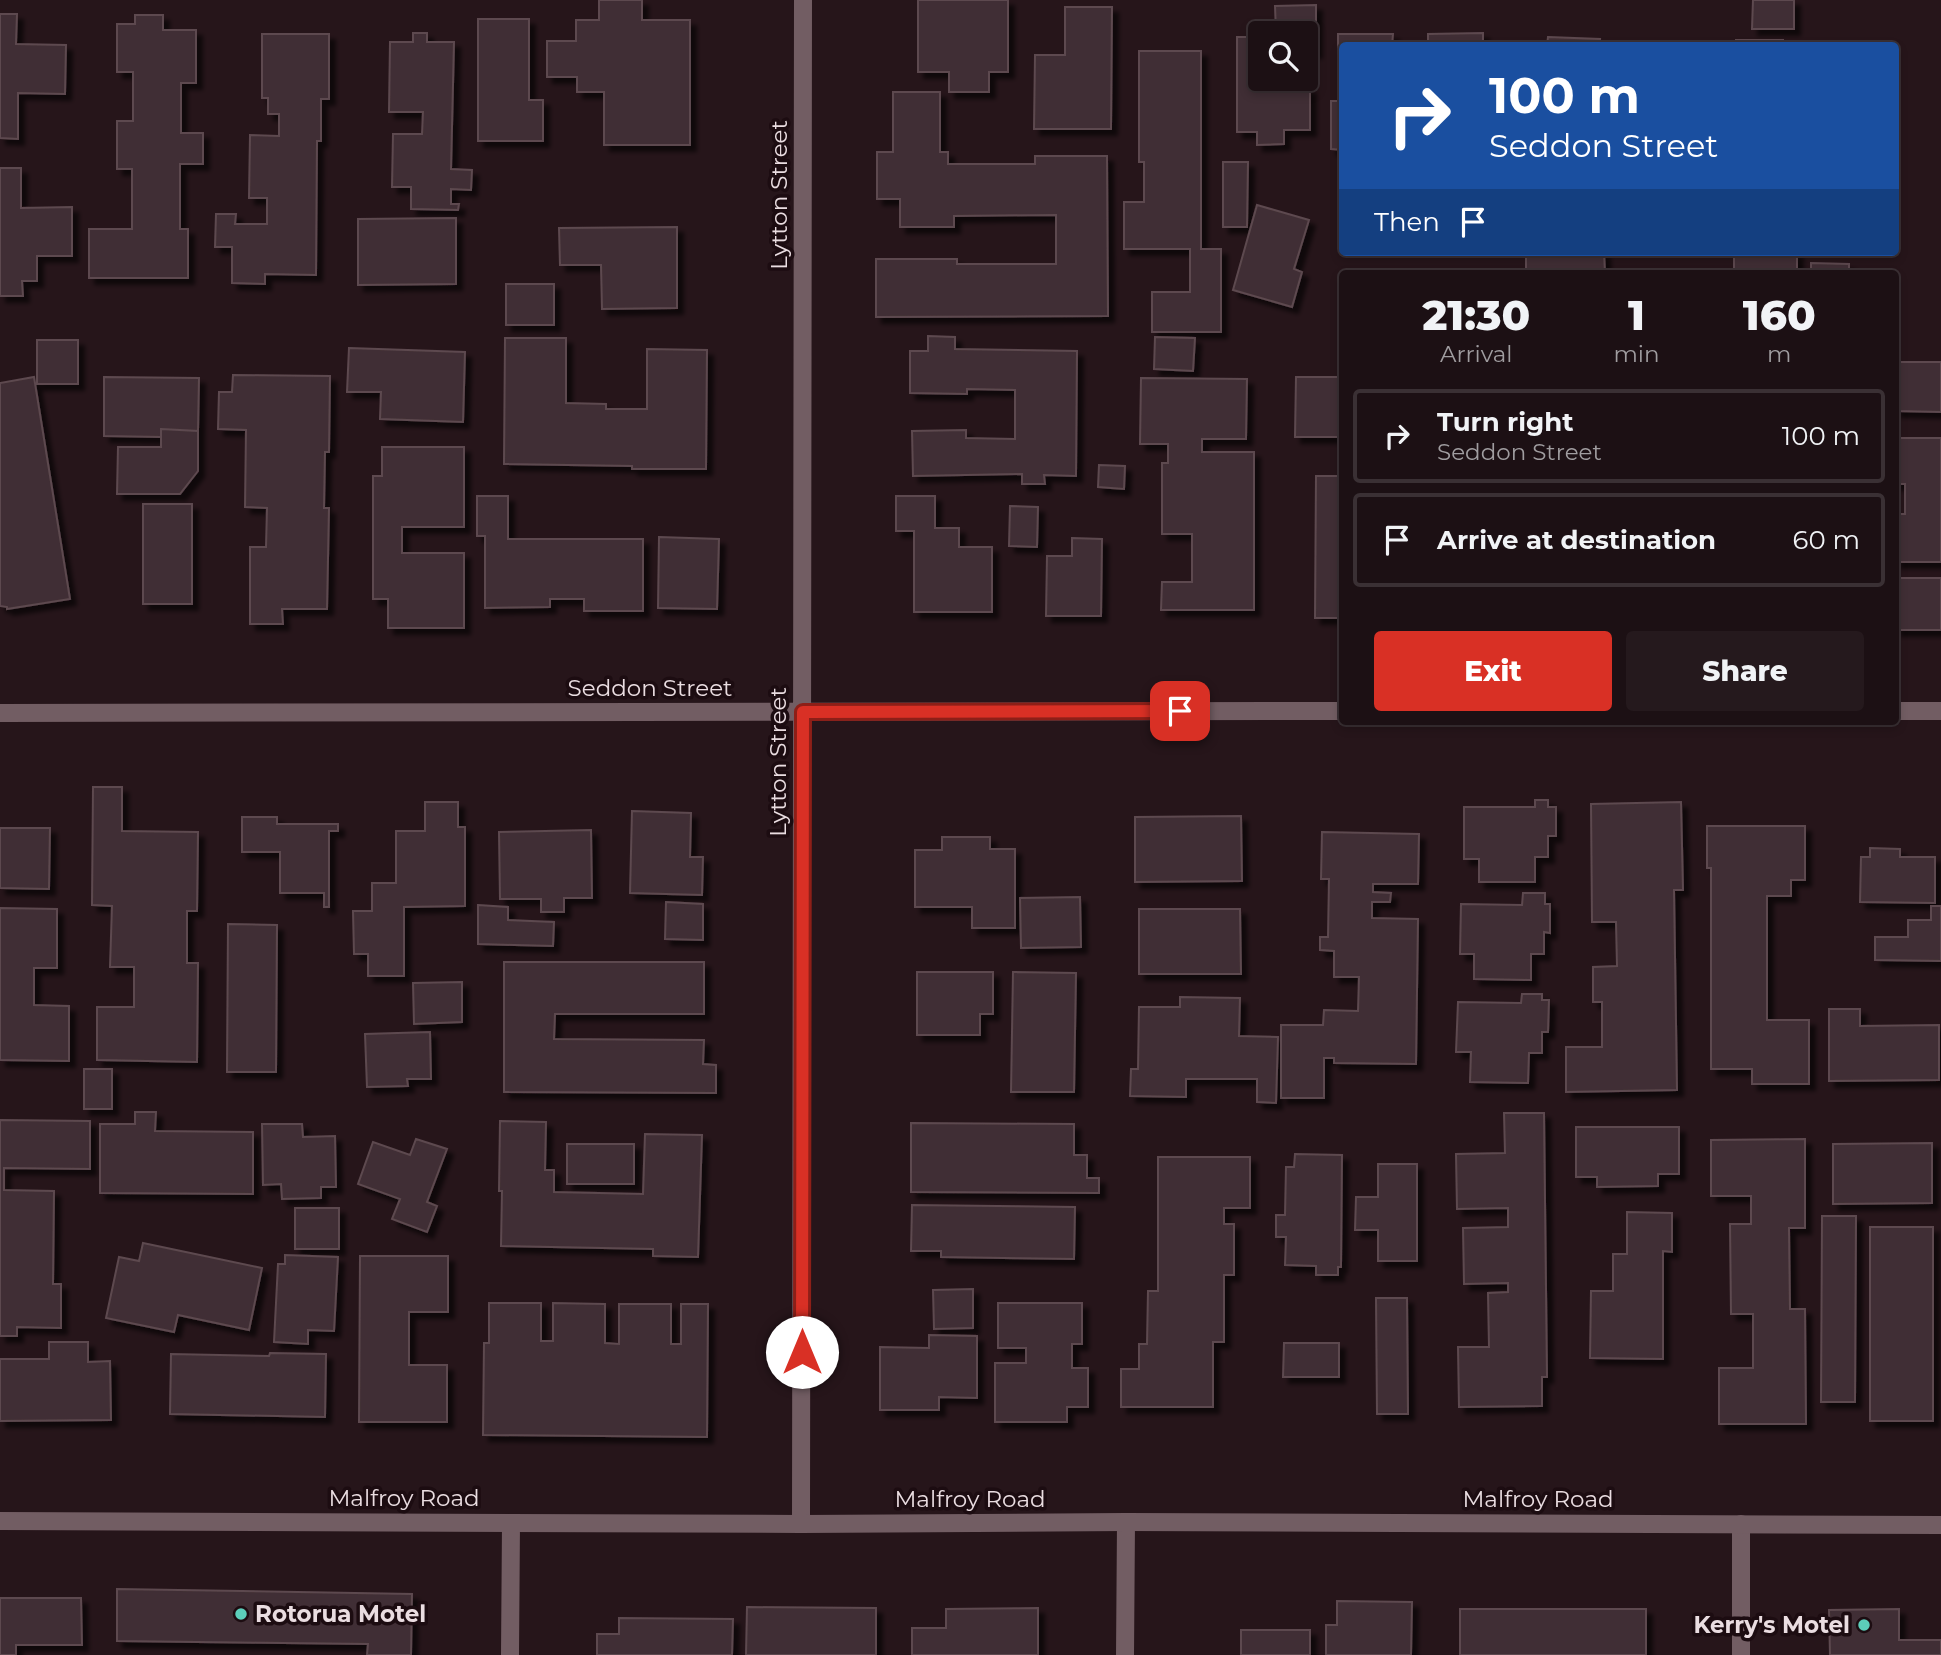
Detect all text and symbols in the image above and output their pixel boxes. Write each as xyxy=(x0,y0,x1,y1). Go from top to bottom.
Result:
map controls xyxy=(1248,21,1318,91)
button: search xyxy=(1248,21,1318,91)
text: 100 m xyxy=(1489,66,1640,125)
icon: right xyxy=(1374,70,1465,161)
street label: Lytton Street xyxy=(765,120,793,270)
text: Seddon Street xyxy=(1489,126,1718,165)
icon: arrive xyxy=(1454,203,1492,241)
text: Then xyxy=(1374,206,1440,238)
text: 21:30 xyxy=(1422,289,1530,341)
text: 1 xyxy=(1628,289,1645,341)
text: 160 xyxy=(1743,289,1816,341)
text: Arrival xyxy=(1440,340,1513,368)
text: min xyxy=(1613,340,1660,368)
text: m xyxy=(1767,340,1791,368)
text: Turn right xyxy=(1437,406,1573,438)
icon: right xyxy=(1378,417,1416,455)
text: 100 m xyxy=(1782,420,1860,452)
text: Seddon Street xyxy=(1437,438,1602,466)
icon: arrive xyxy=(1378,521,1416,559)
text: Arrive at destination xyxy=(1437,524,1716,556)
text: 60 m xyxy=(1793,524,1860,556)
button: Exit xyxy=(1374,631,1612,711)
button: Share xyxy=(1626,631,1864,711)
street label: Seddon Street xyxy=(568,674,732,702)
pin xyxy=(1150,681,1210,741)
street label: Lytton Street xyxy=(764,687,792,837)
icon: arrive xyxy=(1161,692,1199,730)
position arrow xyxy=(765,1315,839,1389)
street label: Malfroy Road xyxy=(328,1484,480,1512)
street label: Malfroy Road xyxy=(894,1485,1046,1513)
street label: Malfroy Road xyxy=(1462,1485,1614,1513)
place label: Rotorua Motel xyxy=(255,1600,426,1628)
marker: Rotorua Motel xyxy=(233,1606,249,1622)
place label: Kerry's Motel xyxy=(1693,1611,1850,1639)
marker: Kerry's Motel xyxy=(1856,1617,1872,1633)

